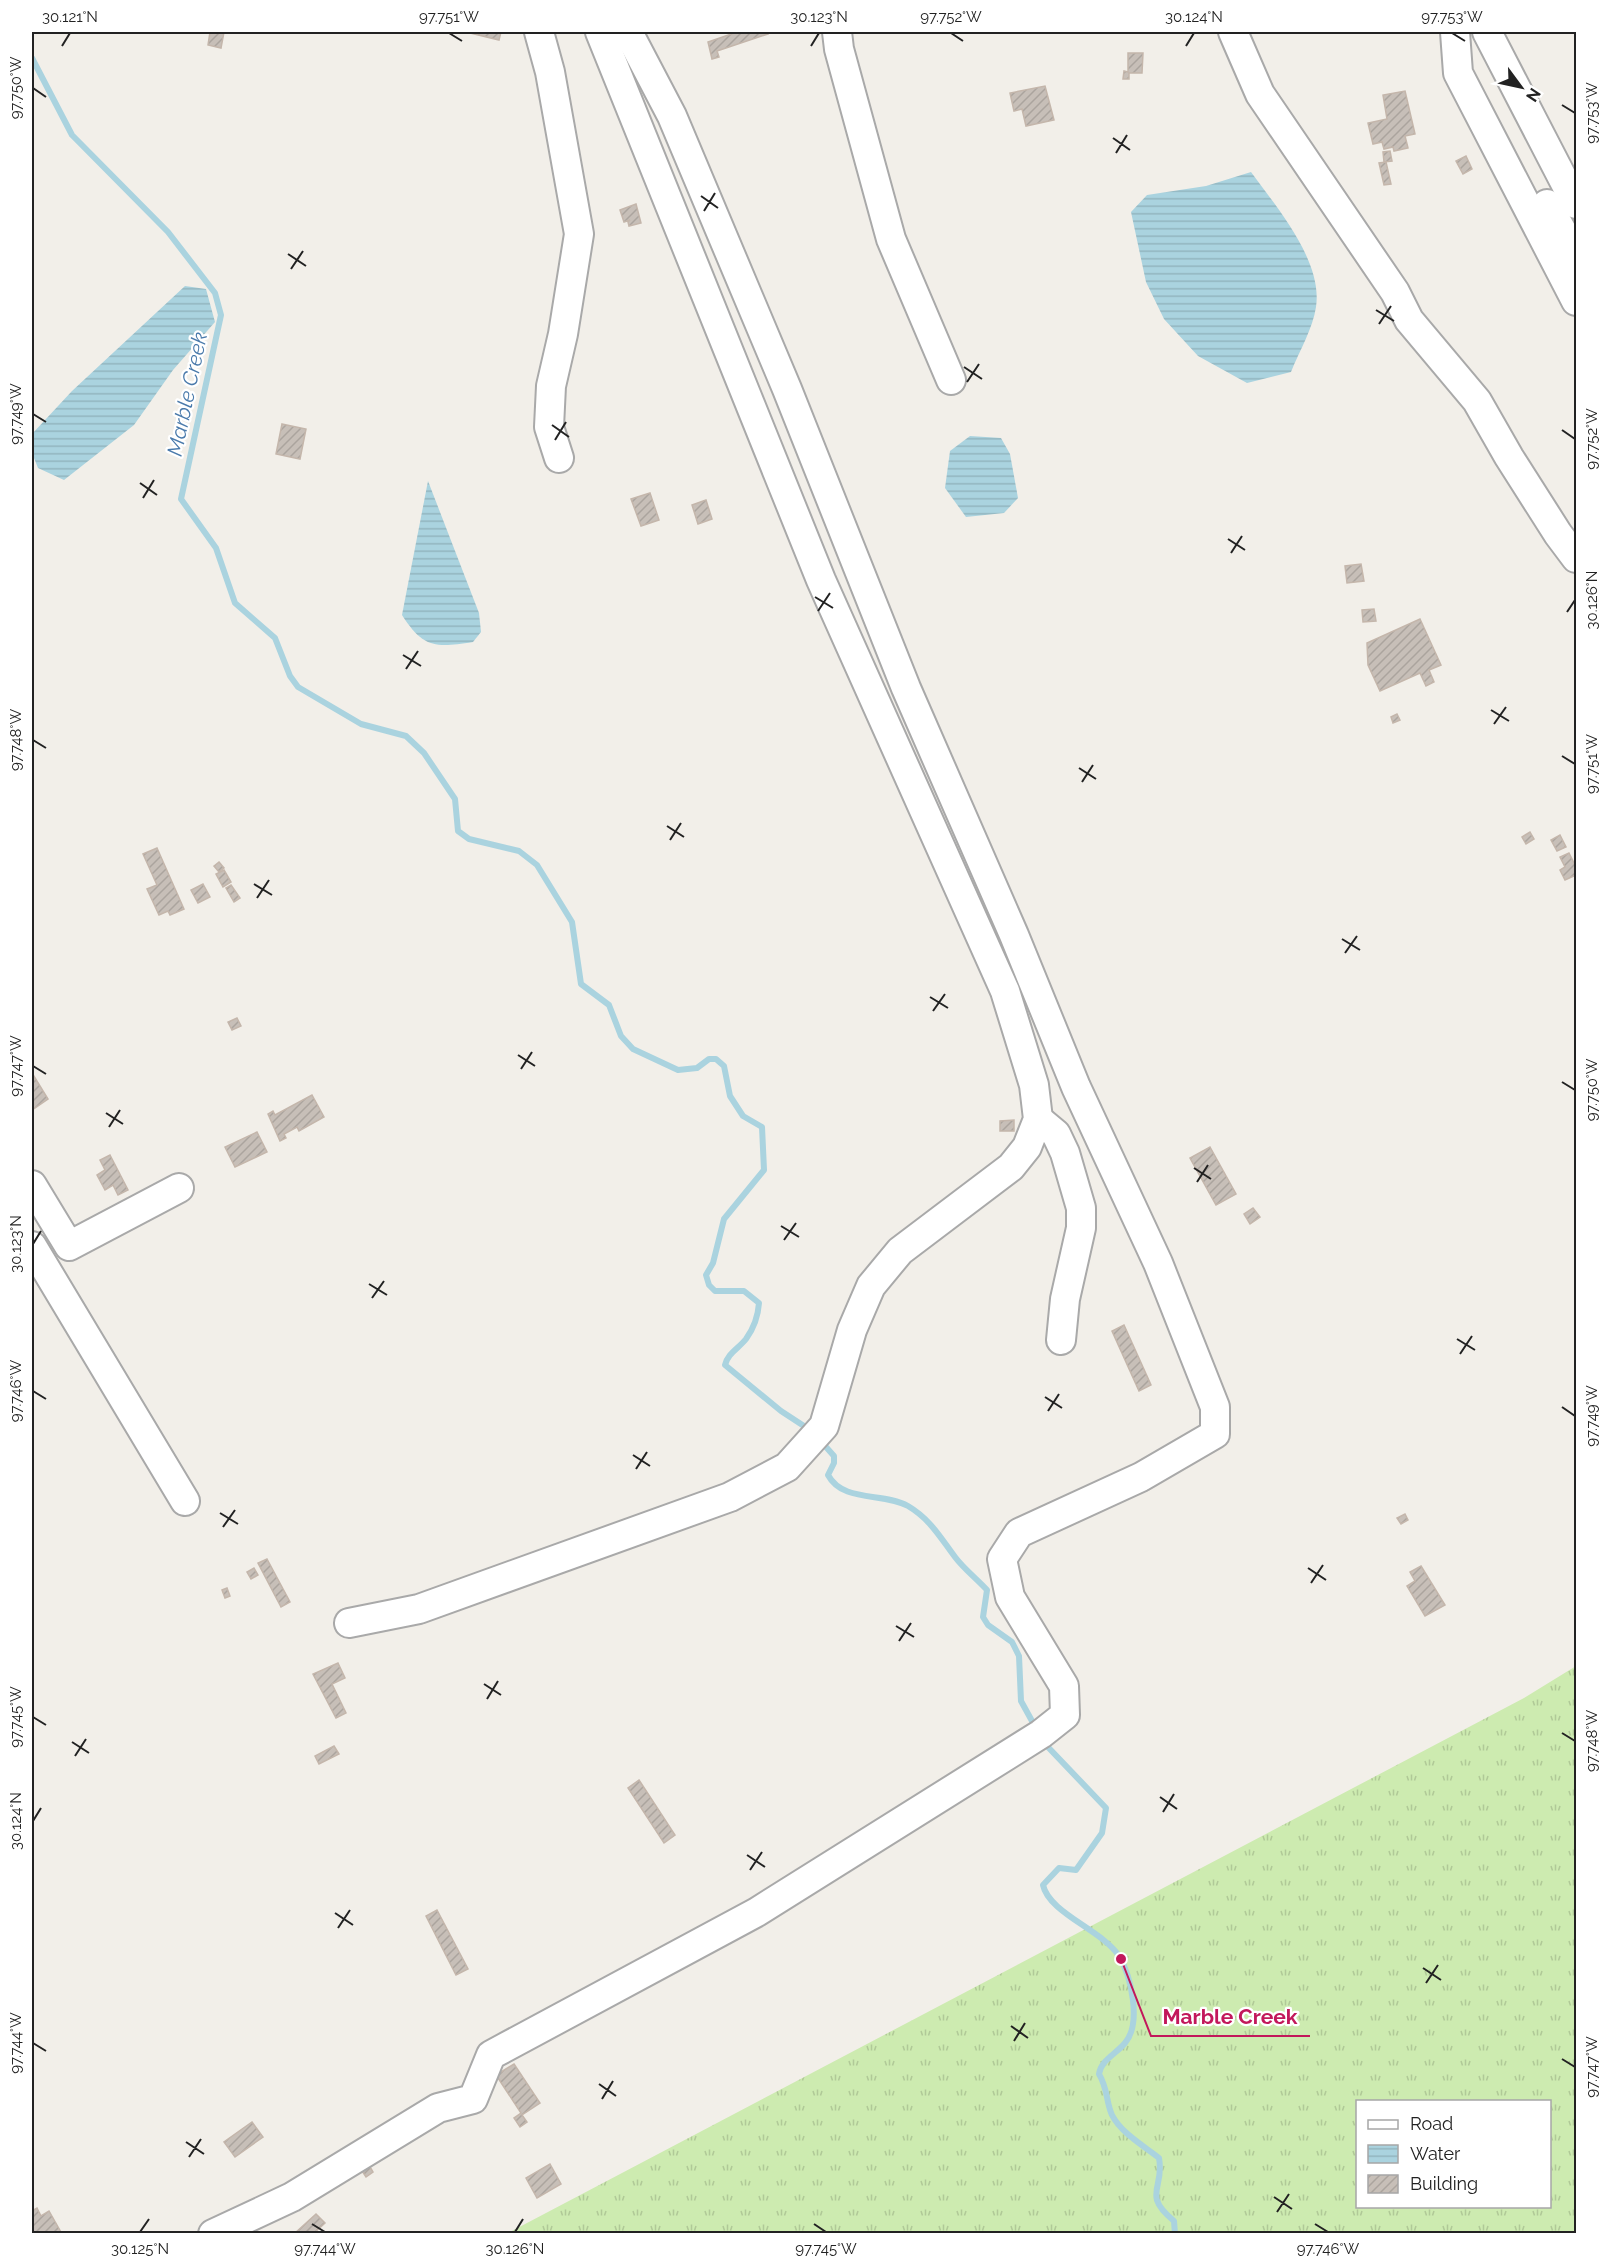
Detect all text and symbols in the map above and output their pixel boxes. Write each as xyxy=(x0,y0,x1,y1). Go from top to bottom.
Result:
text: 30.121°N xyxy=(42,8,98,26)
text: 97.751°W xyxy=(419,8,479,26)
text: 30.123°N xyxy=(790,8,848,26)
text: 97.752°W xyxy=(920,8,982,26)
text: 30.124°N xyxy=(1165,8,1223,26)
text: 97.753°W xyxy=(1421,8,1483,26)
text: 97.750°W xyxy=(7,56,25,119)
north arrow xyxy=(1491,57,1551,117)
text: 97.753°W xyxy=(1583,82,1601,144)
text: N xyxy=(1522,85,1544,105)
water label: Marble Creek xyxy=(162,330,212,458)
text: 97.749°W xyxy=(7,383,25,445)
text: 97.752°W xyxy=(1583,408,1601,470)
text: 30.126°N xyxy=(1583,571,1601,629)
text: 97.748°W xyxy=(7,709,25,771)
text: 97.751°W xyxy=(1583,734,1601,794)
text: 97.747°W xyxy=(7,1035,25,1097)
text: 97.750°W xyxy=(1583,1058,1601,1121)
text: 30.123°N xyxy=(7,1215,25,1273)
text: 97.746°W xyxy=(7,1360,25,1422)
text: 97.749°W xyxy=(1583,1385,1601,1447)
text: 97.745°W xyxy=(7,1686,25,1748)
text: 97.748°W xyxy=(1583,1710,1601,1772)
text: 30.124°N xyxy=(7,1792,25,1850)
callout: Marble Creek xyxy=(1151,1997,1310,2036)
text: Marble Creek xyxy=(1162,2004,1298,2029)
text: 97.744°W xyxy=(7,2012,25,2074)
text: 97.747°W xyxy=(1583,2036,1601,2098)
legend xyxy=(1356,2100,1551,2208)
text: Road xyxy=(1410,2113,1453,2134)
text: Water xyxy=(1410,2143,1461,2164)
text: Building xyxy=(1410,2173,1478,2194)
text: 30.125°N xyxy=(111,2240,169,2258)
text: 97.744°W xyxy=(294,2240,356,2258)
text: 30.126°N xyxy=(486,2240,544,2258)
text: 97.745°W xyxy=(795,2240,857,2258)
text: 97.746°W xyxy=(1297,2240,1359,2258)

